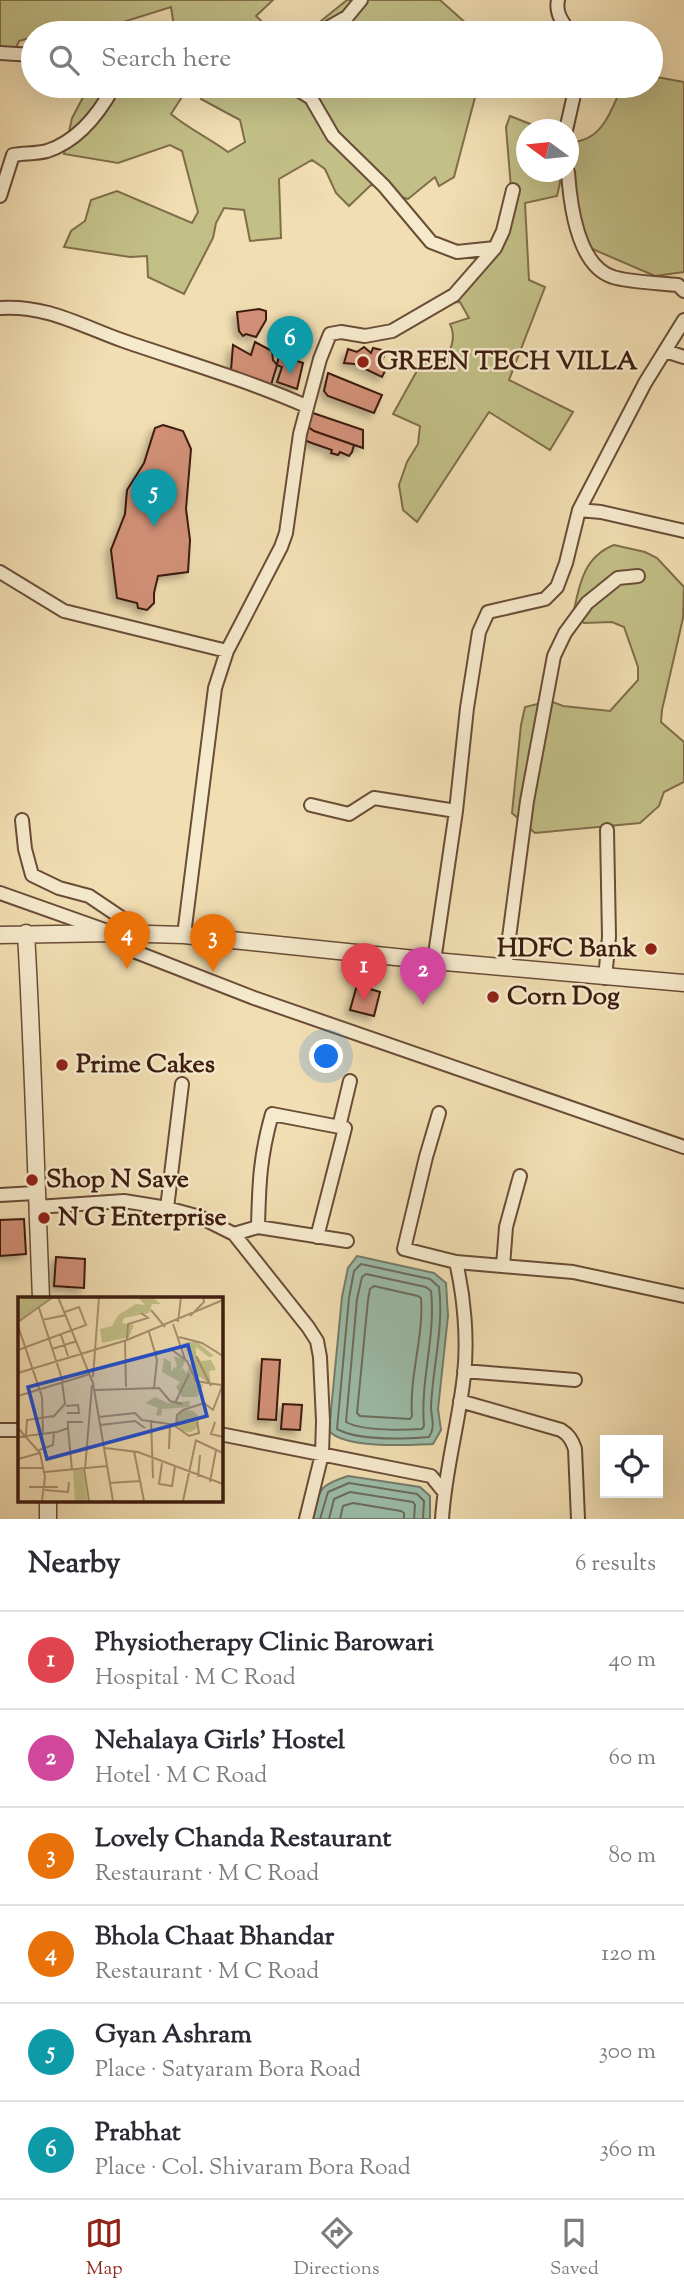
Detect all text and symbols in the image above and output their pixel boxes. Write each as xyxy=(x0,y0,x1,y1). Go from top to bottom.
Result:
search box xyxy=(21,21,663,98)
icon: search xyxy=(45,41,83,79)
text: Search here xyxy=(101,41,231,78)
north arrow xyxy=(516,119,579,182)
pin: 6 xyxy=(267,316,313,374)
place label: GREEN TECH VILLA xyxy=(377,344,639,381)
marker: GREEN TECH VILLA xyxy=(355,354,371,370)
pin: 5 xyxy=(131,469,177,527)
pin: 4 xyxy=(104,911,150,969)
pin: 3 xyxy=(190,914,236,972)
place label: HDFC Bank xyxy=(497,931,638,968)
marker: HDFC Bank xyxy=(643,941,659,957)
pin: 1 xyxy=(341,943,387,1001)
pin: 2 xyxy=(400,947,446,1005)
place label: Corn Dog xyxy=(507,979,620,1016)
marker: Corn Dog xyxy=(485,989,501,1005)
your location xyxy=(309,1039,343,1073)
place label: Prime Cakes xyxy=(76,1047,215,1084)
marker: Prime Cakes xyxy=(54,1057,70,1073)
place label: Shop N Save xyxy=(46,1162,189,1199)
marker: Shop N Save xyxy=(24,1172,40,1188)
place label: N G Enterprise xyxy=(58,1200,227,1237)
marker: N G Enterprise xyxy=(36,1210,52,1226)
inset map xyxy=(18,1297,222,1502)
map controls xyxy=(600,1435,663,1498)
button: locate xyxy=(600,1435,663,1498)
text: Nearby xyxy=(28,1543,120,1586)
text: 6 results xyxy=(575,1548,656,1581)
text: Physiotherapy Clinic Barowari xyxy=(95,1625,434,1662)
text: 1 xyxy=(47,1644,55,1677)
text: 40 m xyxy=(609,1644,656,1677)
text: Hospital · M C Road xyxy=(95,1662,296,1695)
text: Nehalaya Girls' Hostel xyxy=(95,1723,345,1760)
text: 2 xyxy=(46,1742,56,1775)
text: 60 m xyxy=(608,1742,656,1775)
text: Hotel · M C Road xyxy=(95,1760,267,1793)
text: Lovely Chanda Restaurant xyxy=(95,1821,391,1858)
text: 3 xyxy=(46,1840,56,1873)
text: 80 m xyxy=(608,1840,656,1873)
text: Restaurant · M C Road xyxy=(95,1858,319,1891)
text: Bhola Chaat Bhandar xyxy=(95,1919,334,1956)
text: 4 xyxy=(45,1938,57,1971)
text: 120 m xyxy=(601,1938,656,1971)
text: Restaurant · M C Road xyxy=(95,1956,319,1989)
text: Gyan Ashram xyxy=(95,2017,252,2054)
text: 5 xyxy=(47,2036,55,2069)
text: 300 m xyxy=(599,2036,656,2069)
text: Place · Satyaram Bora Road xyxy=(95,2054,361,2087)
text: Prabhat xyxy=(95,2115,181,2152)
text: 6 xyxy=(45,2134,57,2167)
text: 360 m xyxy=(599,2134,656,2167)
text: Place · Col. Shivaram Bora Road xyxy=(95,2152,411,2185)
tab: Map xyxy=(85,2214,123,2283)
tab: Directions xyxy=(294,2214,379,2283)
tab: Saved xyxy=(550,2214,599,2283)

